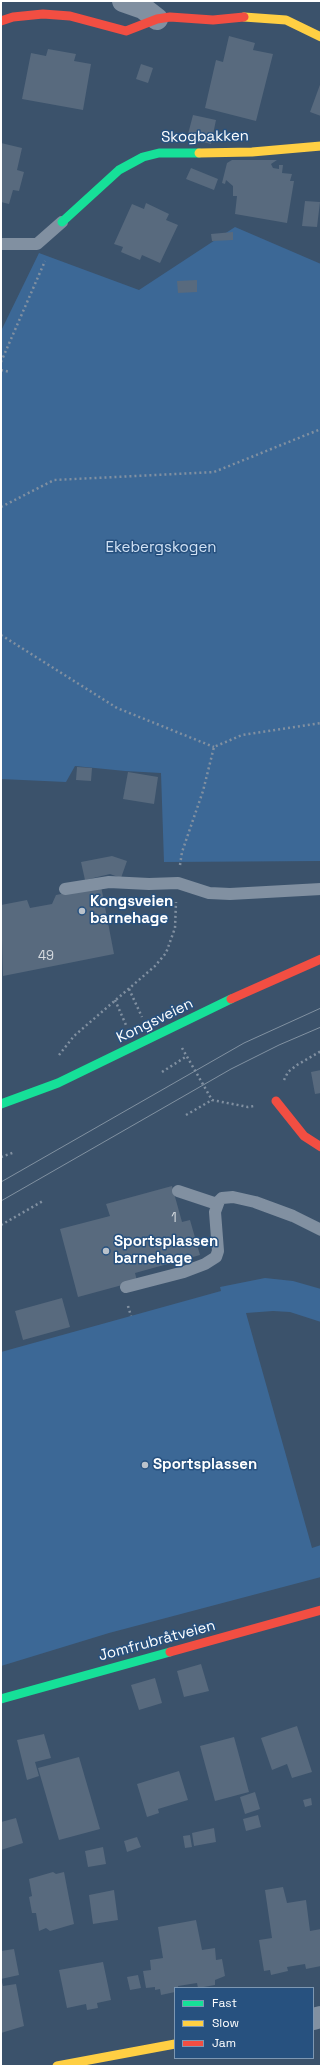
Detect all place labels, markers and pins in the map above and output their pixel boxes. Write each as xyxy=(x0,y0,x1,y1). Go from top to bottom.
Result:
place label: Kongsveien barnehage xyxy=(90,893,173,928)
marker: Kongsveien barnehage xyxy=(77,906,87,916)
place label: Sportsplassen barnehage xyxy=(114,1233,218,1268)
marker: Sportsplassen barnehage xyxy=(101,1246,111,1256)
place label: Sportsplassen xyxy=(153,1456,257,1474)
marker: Sportsplassen xyxy=(140,1460,150,1470)

